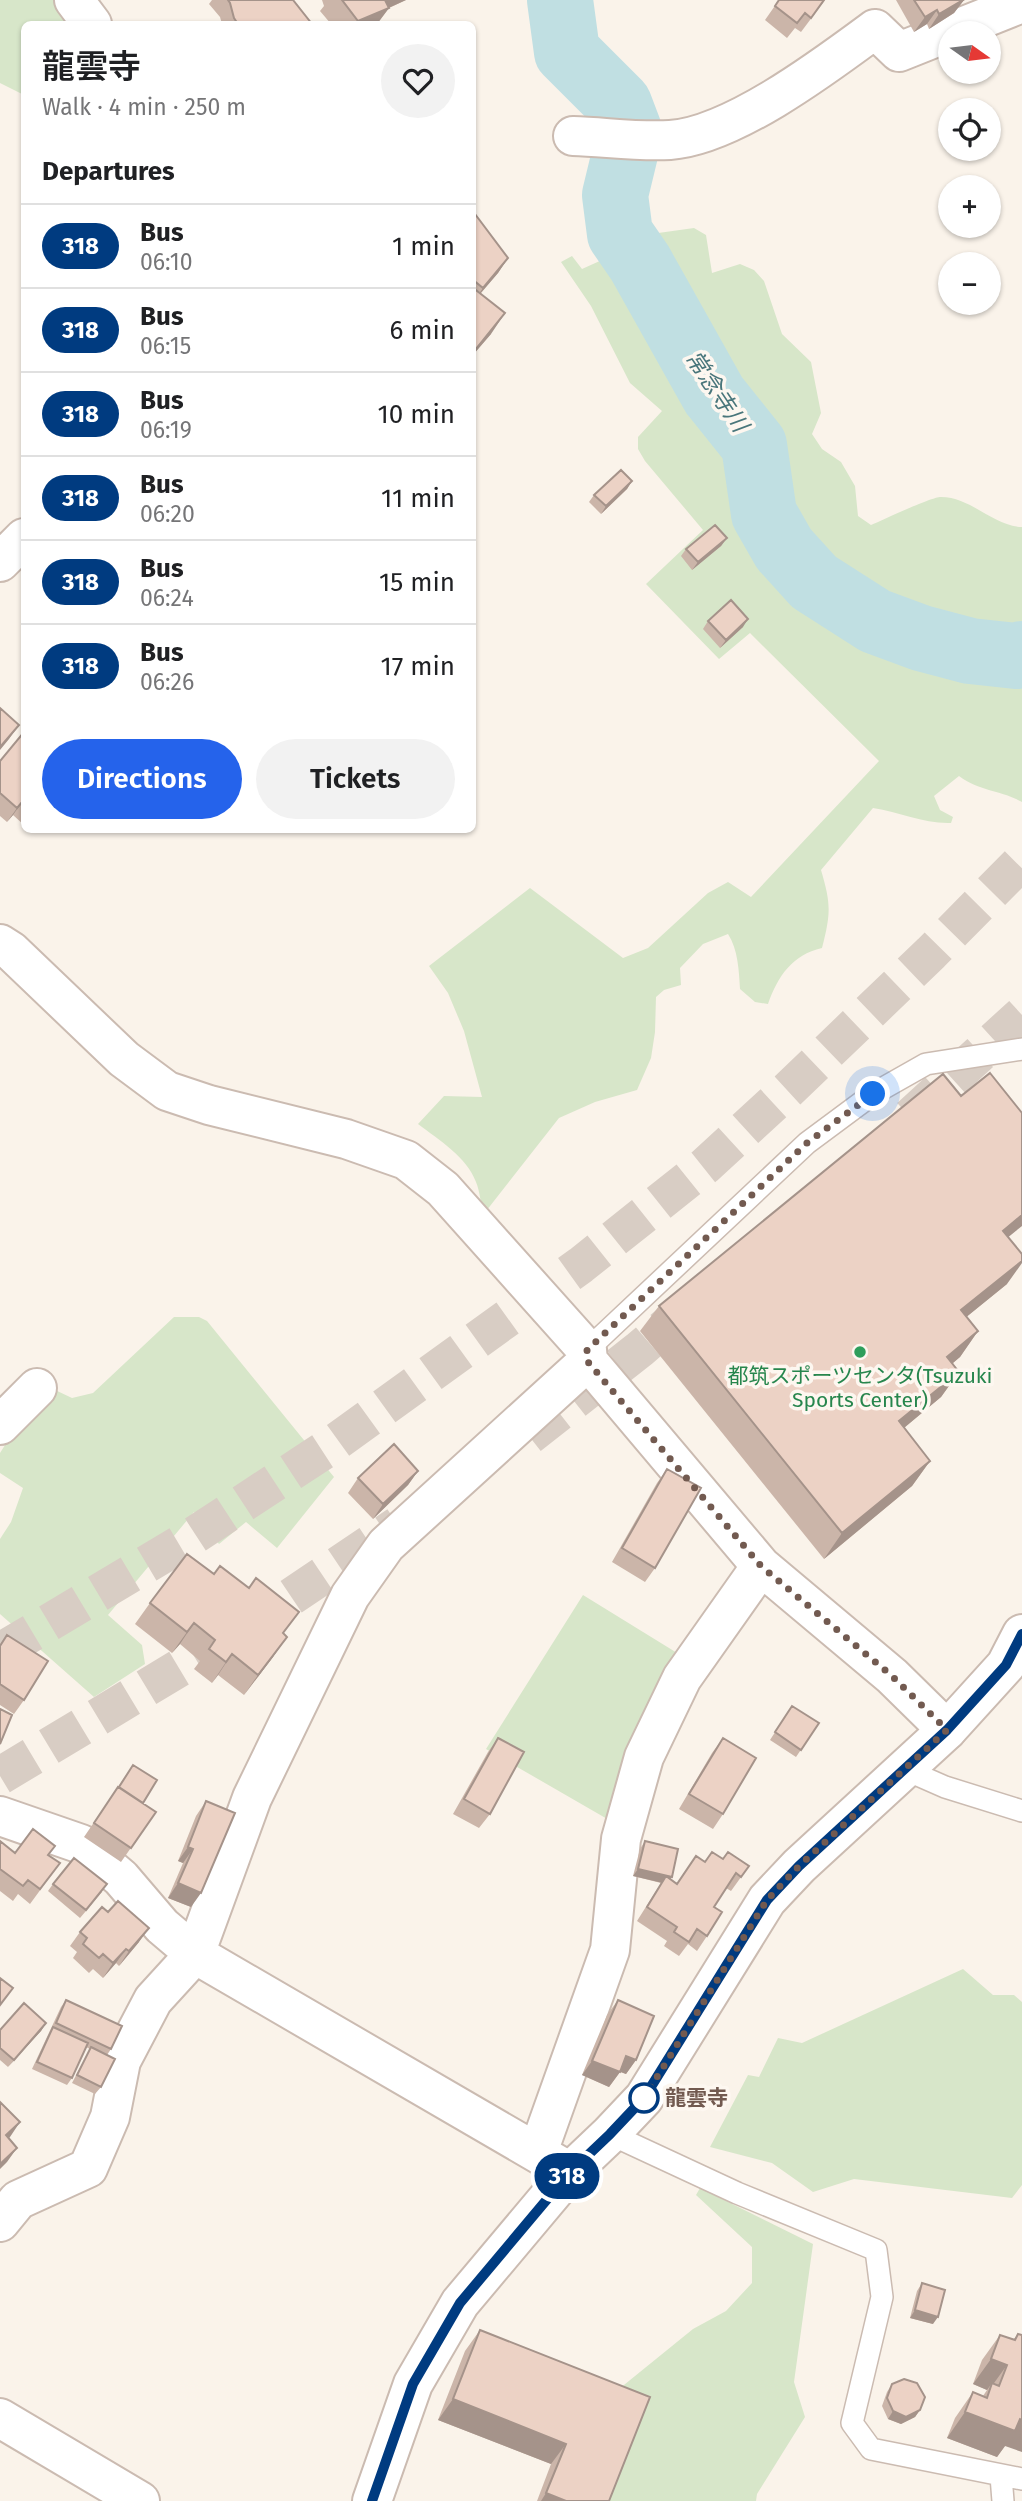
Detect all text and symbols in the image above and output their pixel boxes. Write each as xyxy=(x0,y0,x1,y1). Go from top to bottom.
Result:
north arrow xyxy=(938,21,1001,84)
map controls xyxy=(938,21,1001,315)
button: heart xyxy=(381,44,455,118)
text: 龍雲寺 xyxy=(42,47,141,87)
text: Walk · 4 min · 250 m xyxy=(42,93,246,121)
button: locate xyxy=(938,98,1001,161)
text: Departures xyxy=(42,156,175,187)
button: + xyxy=(938,175,1001,238)
text: Bus xyxy=(140,217,183,248)
text: 1 min xyxy=(392,231,455,262)
text: 318 xyxy=(62,232,99,260)
text: 06:10 xyxy=(140,248,193,276)
button: − xyxy=(938,252,1001,315)
text: Bus xyxy=(140,301,183,332)
text: 6 min xyxy=(389,315,455,346)
text: 318 xyxy=(62,316,99,344)
text: 06:15 xyxy=(140,332,191,360)
water label: 常念寺川 xyxy=(680,345,756,439)
text: Bus xyxy=(140,385,183,416)
text: 10 min xyxy=(377,399,455,430)
text: 318 xyxy=(62,400,99,428)
text: 06:19 xyxy=(140,416,192,444)
text: Bus xyxy=(140,469,183,500)
text: 11 min xyxy=(381,483,455,514)
text: 318 xyxy=(62,484,99,512)
text: 06:20 xyxy=(140,500,195,528)
text: Bus xyxy=(140,553,183,584)
text: 15 min xyxy=(379,567,455,598)
text: 318 xyxy=(62,568,99,596)
text: 06:24 xyxy=(140,584,194,612)
text: Bus xyxy=(140,637,183,668)
text: 17 min xyxy=(380,651,455,682)
text: 318 xyxy=(62,652,99,680)
text: 06:26 xyxy=(140,668,194,696)
button: Directions xyxy=(42,739,242,819)
button: Tickets xyxy=(256,739,455,819)
your location xyxy=(855,1076,890,1111)
marker: 都筑スポーツセンタ(Tsuzuki Sports Center) xyxy=(852,1344,868,1360)
place label: 都筑スポーツセンタ(Tsuzuki Sports Center) xyxy=(727,1363,993,1413)
marker: 龍雲寺 xyxy=(629,2083,659,2113)
place label: 龍雲寺 xyxy=(665,2085,728,2111)
line badge: 318 xyxy=(527,2153,607,2199)
text: 318 xyxy=(548,2162,586,2190)

